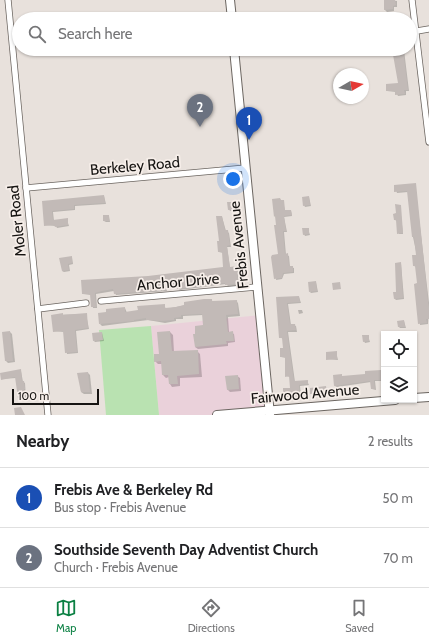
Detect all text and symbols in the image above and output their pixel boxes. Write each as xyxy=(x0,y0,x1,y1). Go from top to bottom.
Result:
search box xyxy=(12,12,417,56)
icon: search xyxy=(26,23,48,45)
text: Search here xyxy=(58,25,133,43)
north arrow xyxy=(333,68,369,104)
pin: 2 xyxy=(187,94,213,127)
pin: 1 xyxy=(236,107,262,140)
street label: Berkeley Road xyxy=(89,153,181,179)
your location xyxy=(223,169,243,189)
street label: Moler Road xyxy=(4,184,30,258)
street label: Frebis Avenue xyxy=(225,200,253,290)
street label: Anchor Drive xyxy=(136,269,220,295)
map controls xyxy=(381,331,417,403)
button: locate xyxy=(381,331,417,367)
button: layers xyxy=(381,367,417,403)
street label: Fairwood Avenue xyxy=(250,380,360,408)
scale bar xyxy=(12,387,99,406)
text: 100 m xyxy=(18,389,49,403)
text: Nearby xyxy=(16,431,69,451)
text: 2 results xyxy=(368,433,413,449)
text: Frebis Ave & Berkeley Rd xyxy=(54,481,213,499)
text: 1 xyxy=(27,490,31,506)
text: 50 m xyxy=(383,490,413,506)
text: Bus stop · Frebis Avenue xyxy=(54,499,186,515)
text: Southside Seventh Day Adventist Church xyxy=(54,541,318,559)
text: 2 xyxy=(26,550,32,566)
text: 70 m xyxy=(383,550,413,566)
text: Church · Frebis Avenue xyxy=(54,559,178,575)
tab: Map xyxy=(55,597,77,635)
tab: Directions xyxy=(188,597,235,635)
tab: Saved xyxy=(345,597,374,635)

